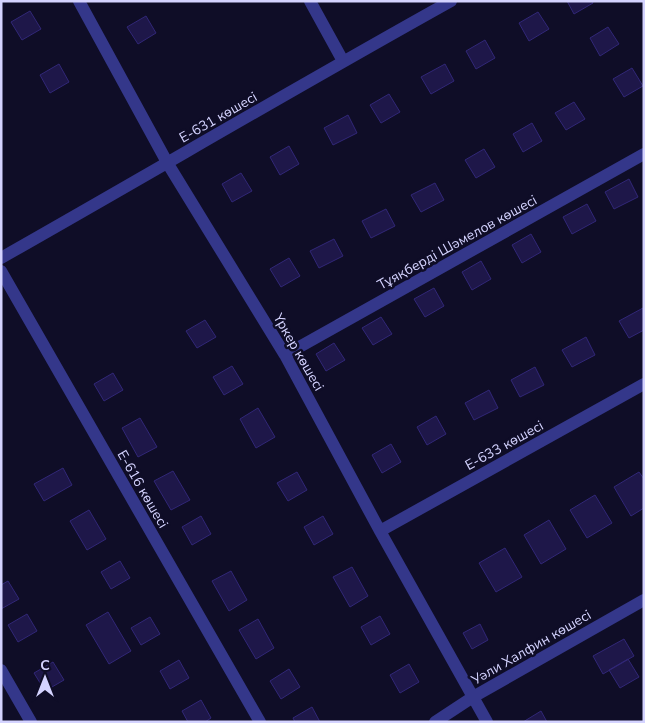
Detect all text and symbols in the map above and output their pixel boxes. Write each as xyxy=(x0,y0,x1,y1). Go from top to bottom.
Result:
street label: Е-631 көшесі xyxy=(176,87,261,147)
street label: Тұяқберді Шәмелов көшесі xyxy=(374,191,540,294)
street label: Үркер көшесі xyxy=(268,309,328,394)
street label: Е-633 көшесі xyxy=(462,416,547,475)
street label: Е-616 көшесі xyxy=(113,447,173,532)
street label: Уәли Халфин көшесі xyxy=(467,605,595,690)
north arrow xyxy=(20,653,70,703)
text: С xyxy=(40,656,50,675)

